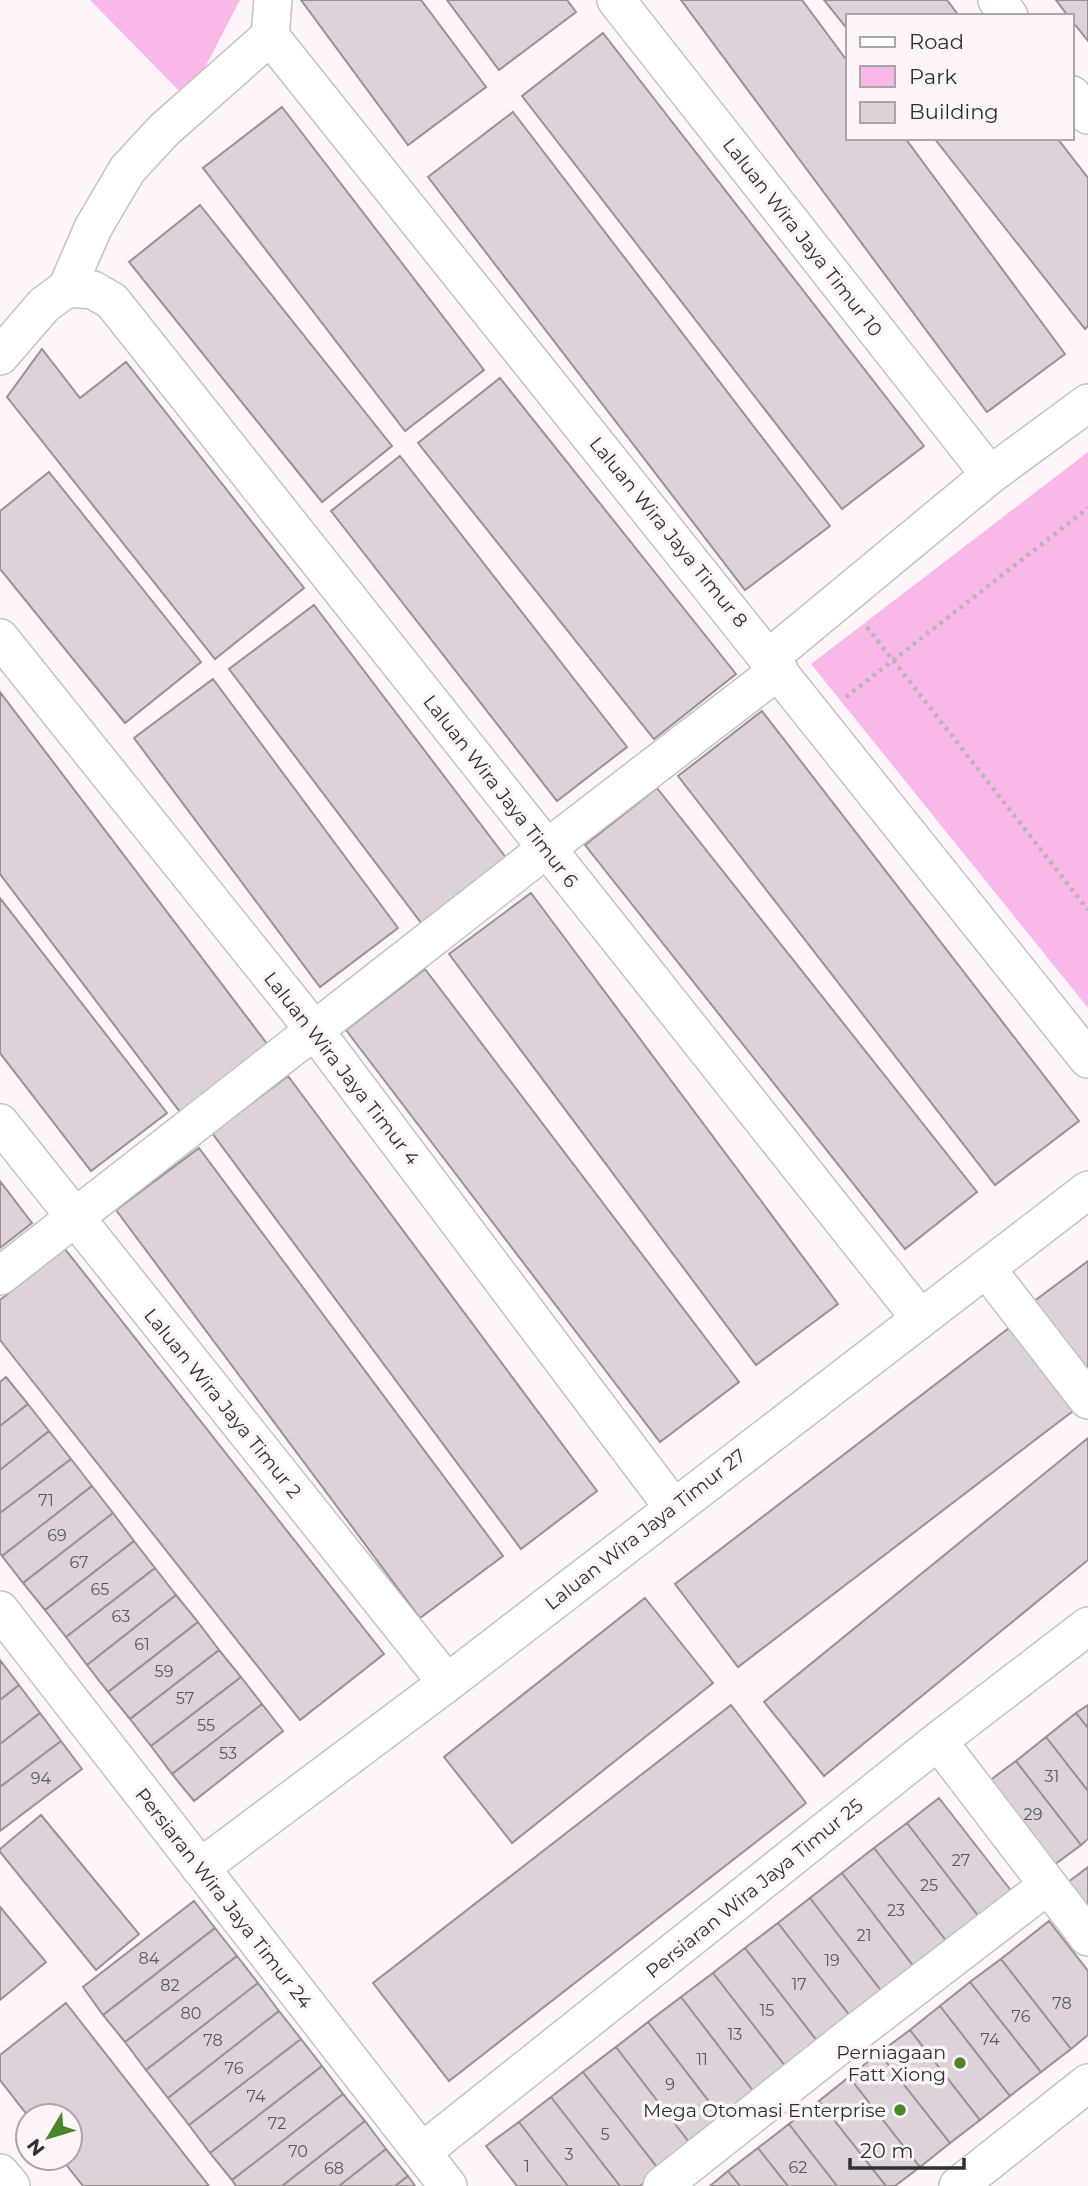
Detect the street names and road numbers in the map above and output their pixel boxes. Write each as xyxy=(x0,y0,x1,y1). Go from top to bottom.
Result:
street label: Laluan Wira Jaya Timur 10 xyxy=(718,133,887,341)
street label: Laluan Wira Jaya Timur 8 xyxy=(585,432,753,632)
street label: Laluan Wira Jaya Timur 6 xyxy=(418,691,583,892)
street label: Laluan Wira Jaya Timur 4 xyxy=(259,967,424,1170)
street label: Laluan Wira Jaya Timur 2 xyxy=(139,1304,306,1503)
street label: Laluan Wira Jaya Timur 27 xyxy=(540,1444,750,1615)
street label: Persiaran Wira Jaya Timur 24 xyxy=(130,1783,317,2014)
street label: Persiaran Wira Jaya Timur 25 xyxy=(641,1794,868,1983)

